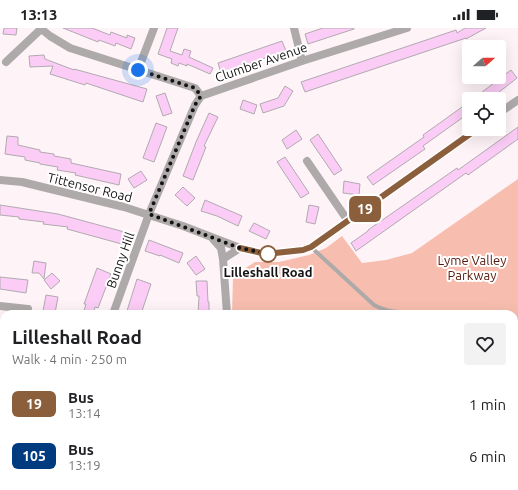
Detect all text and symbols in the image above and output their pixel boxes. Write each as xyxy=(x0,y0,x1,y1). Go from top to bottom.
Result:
text: 13:13 xyxy=(20,6,58,23)
street label: Clumber Avenue xyxy=(213,40,309,84)
north arrow xyxy=(462,40,506,84)
map controls xyxy=(462,40,506,136)
your location xyxy=(128,60,148,80)
button: locate xyxy=(462,92,506,136)
street label: Tittensor Road xyxy=(46,170,134,204)
line badge: 19 xyxy=(347,196,383,222)
text: 19 xyxy=(357,201,373,217)
street label: Bunny Hill xyxy=(103,229,137,290)
marker: Lilleshall Road xyxy=(259,245,277,263)
park label: Lyme Valley Parkway xyxy=(437,253,507,282)
place label: Lilleshall Road xyxy=(224,265,312,279)
button: heart xyxy=(464,323,506,365)
text: Lilleshall Road xyxy=(12,326,142,348)
text: Walk · 4 min · 250 m xyxy=(12,352,127,366)
text: Bus xyxy=(68,389,94,406)
text: 19 xyxy=(26,396,42,412)
text: 1 min xyxy=(469,396,506,413)
text: 13:14 xyxy=(68,406,101,420)
text: Bus xyxy=(68,441,94,458)
text: 105 xyxy=(22,448,46,464)
text: 6 min xyxy=(469,448,506,465)
text: 13:19 xyxy=(68,458,101,472)

